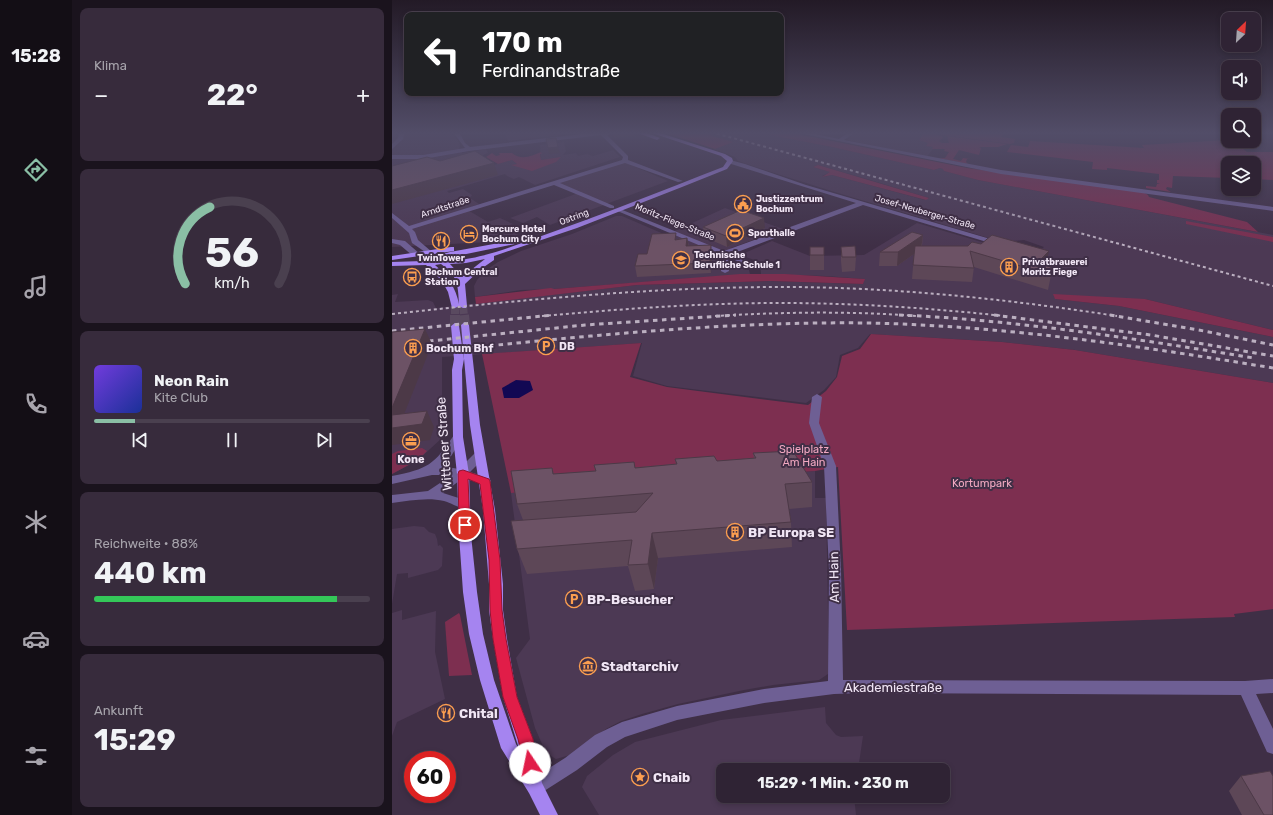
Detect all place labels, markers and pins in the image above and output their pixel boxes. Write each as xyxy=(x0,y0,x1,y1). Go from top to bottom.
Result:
public building icon: Justizzentrum Bochum xyxy=(733,194,753,214)
place label: Justizzentrum Bochum xyxy=(756,194,823,214)
sports icon: Sporthalle xyxy=(725,223,745,243)
hotel icon: Mercure Hotel Bochum City xyxy=(459,224,479,244)
place label: Mercure Hotel Bochum City xyxy=(482,224,546,244)
place label: Sporthalle xyxy=(748,228,796,238)
restaurant icon: TwinTower xyxy=(431,231,451,251)
school or university icon: Technische Berufliche Schule 1 xyxy=(671,250,691,270)
place label: Technische Berufliche Schule 1 xyxy=(694,250,780,270)
place label: TwinTower xyxy=(417,253,465,263)
building icon: Privatbrauerei Moritz Fiege xyxy=(999,257,1019,277)
place label: Privatbrauerei Moritz Fiege xyxy=(1022,257,1088,278)
bus stop icon: Bochum Central Station xyxy=(402,267,422,287)
place label: Bochum Central Station xyxy=(425,267,498,287)
parking icon: DB xyxy=(536,336,556,356)
building icon: Bochum Bhf xyxy=(403,338,423,358)
place label: DB xyxy=(559,340,575,353)
place label: Bochum Bhf xyxy=(426,342,493,355)
office icon: Kone xyxy=(401,431,421,451)
place label: Kone xyxy=(397,453,425,466)
pin xyxy=(448,508,482,542)
building icon: BP Europa SE xyxy=(725,522,745,542)
place label: BP Europa SE xyxy=(748,525,834,540)
parking icon: BP-Besucher xyxy=(564,589,584,609)
place label: BP-Besucher xyxy=(587,592,673,607)
museum icon: Stadtarchiv xyxy=(578,656,598,676)
place label: Stadtarchiv xyxy=(601,659,679,674)
restaurant icon: Chital xyxy=(436,703,456,723)
place label: Chital xyxy=(459,706,498,721)
place icon: Chaib xyxy=(630,767,650,787)
place label: Chaib xyxy=(653,770,690,785)

